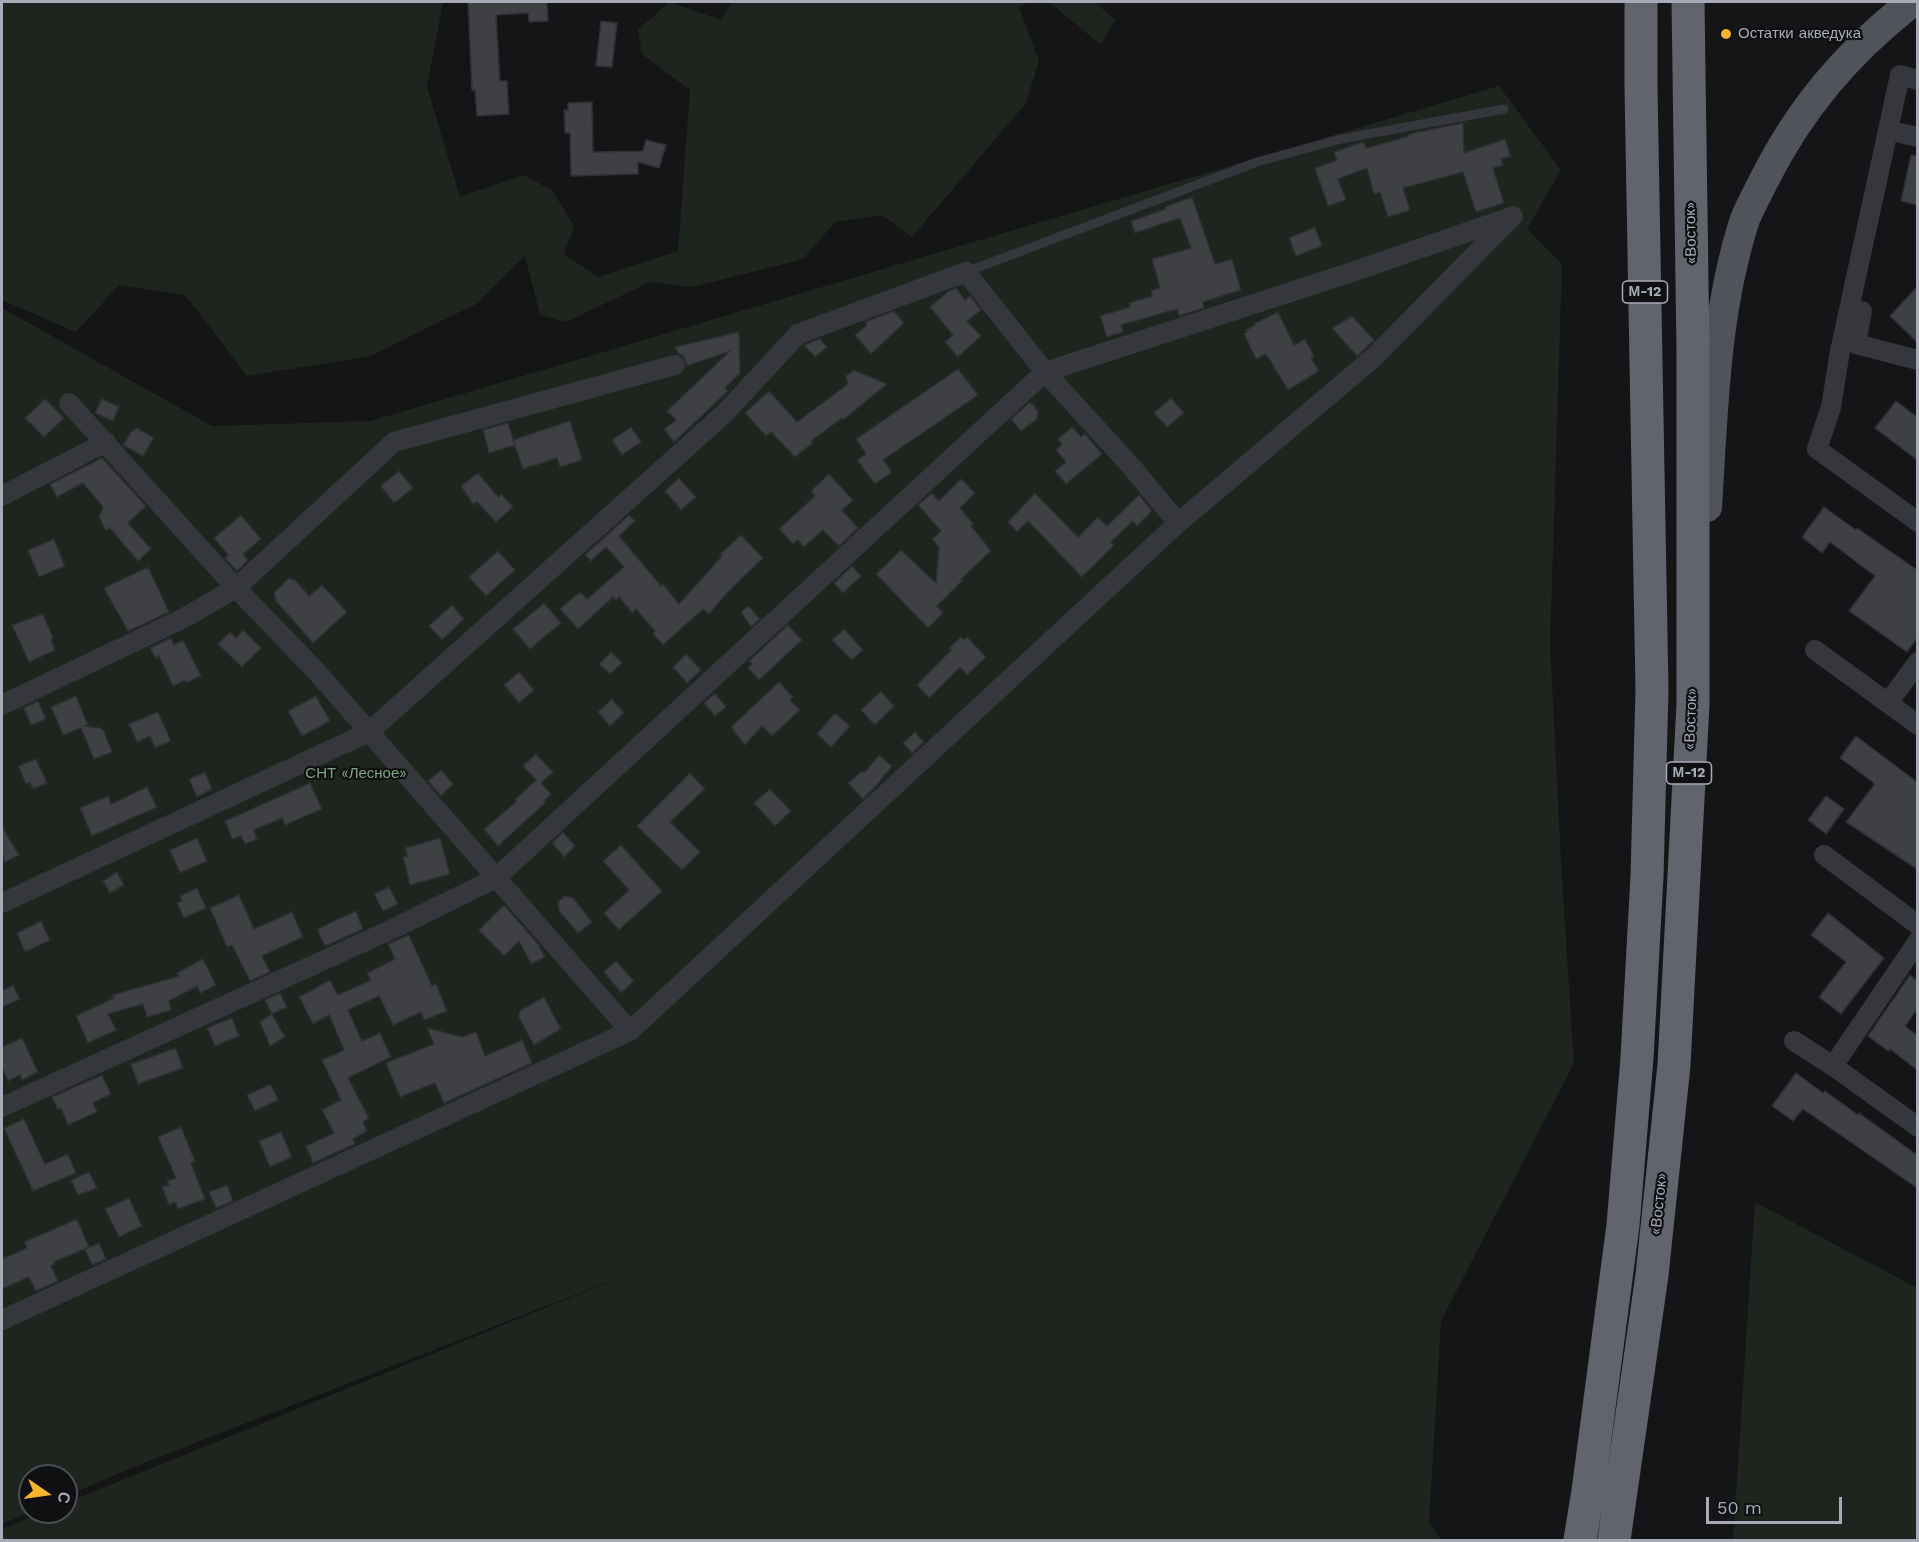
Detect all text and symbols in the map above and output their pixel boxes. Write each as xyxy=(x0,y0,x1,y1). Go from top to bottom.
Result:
place label: Остатки акведука xyxy=(1738,25,1861,43)
marker: Остатки акведука xyxy=(1719,27,1733,41)
street label: «Восток» xyxy=(1681,202,1701,264)
road number: М-12 xyxy=(1622,281,1668,303)
street label: «Восток» xyxy=(1681,688,1701,750)
road number: М-12 xyxy=(1666,762,1712,784)
park label: СНТ «Лесное» xyxy=(305,765,407,783)
street label: «Восток» xyxy=(1647,1172,1671,1236)
north arrow xyxy=(18,1464,78,1524)
scale bar xyxy=(1709,1485,1846,1523)
text: С xyxy=(54,1490,75,1505)
text: 50 m xyxy=(1717,1497,1762,1518)

